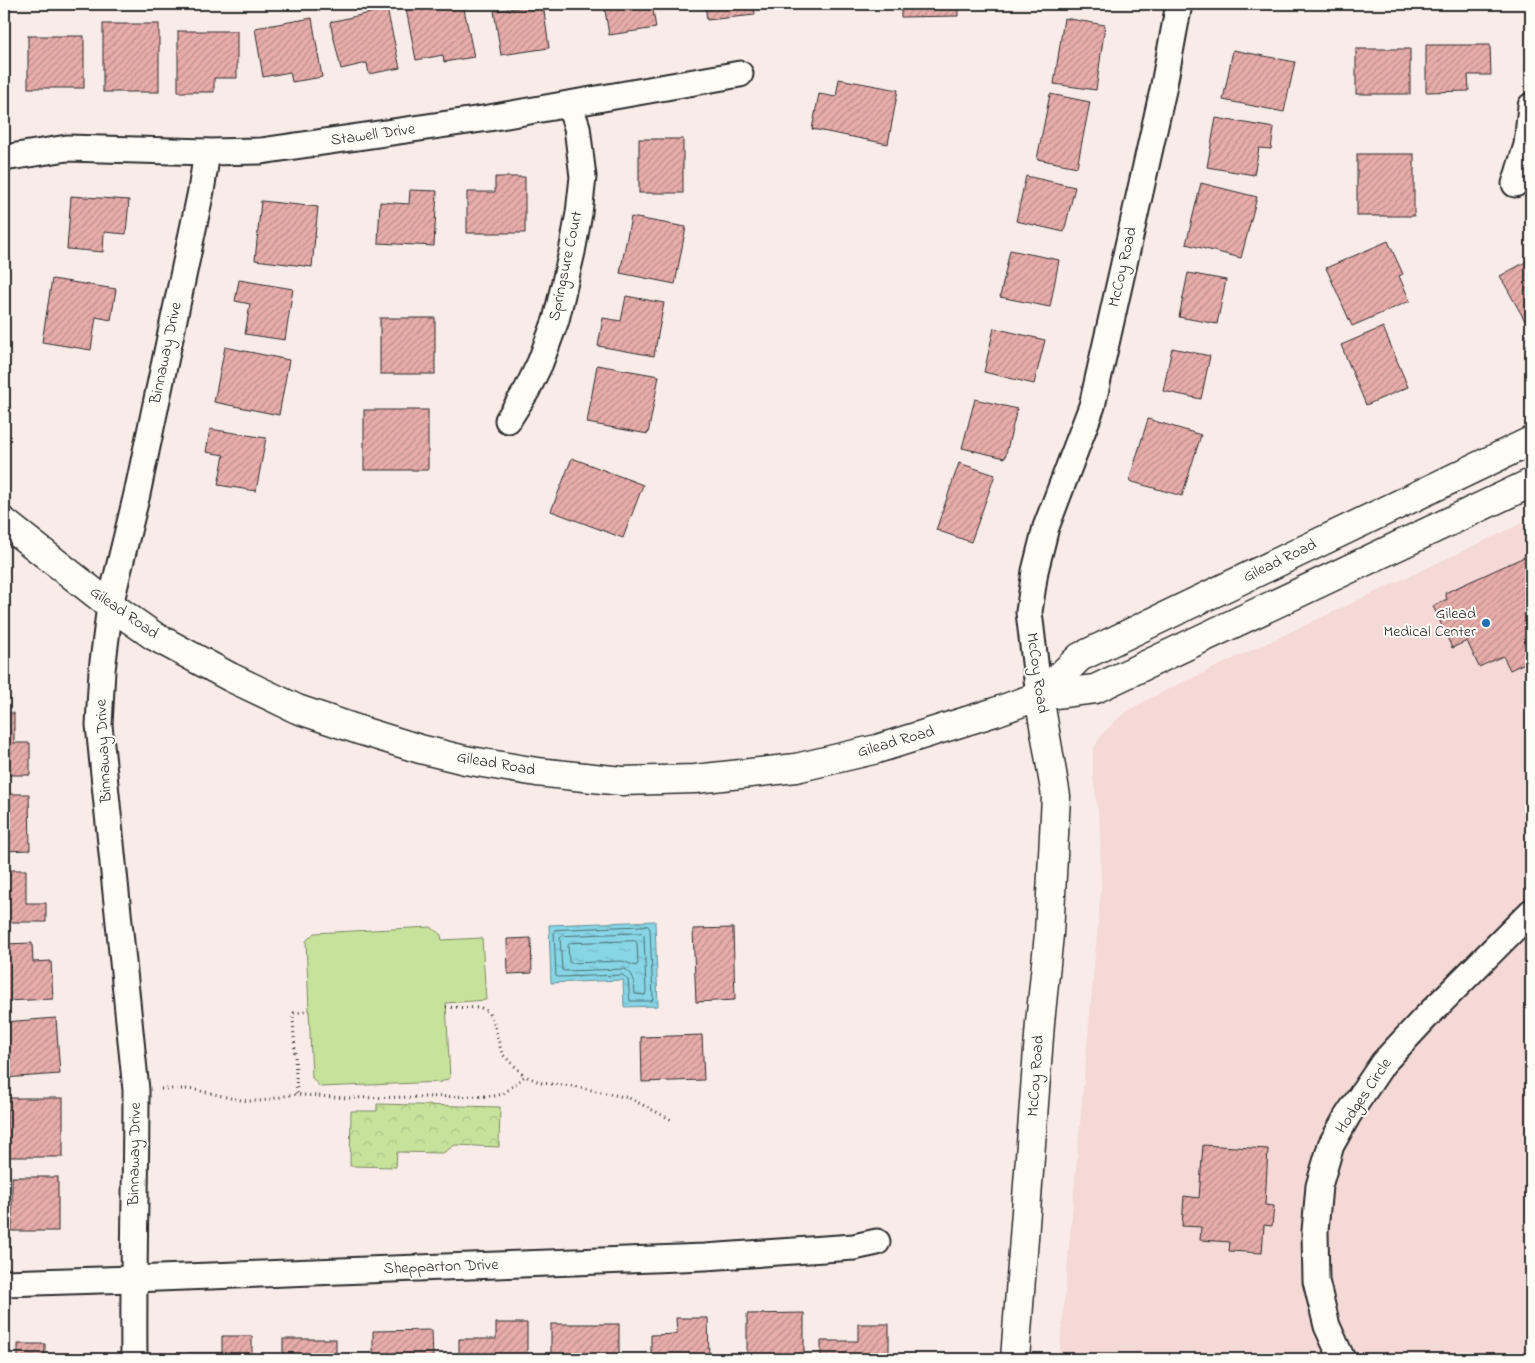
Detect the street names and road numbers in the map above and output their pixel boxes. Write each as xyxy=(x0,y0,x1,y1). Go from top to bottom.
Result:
street label: Stawell Drive xyxy=(329,117,417,153)
street label: Springsure Court xyxy=(543,208,589,323)
street label: McCoy Road xyxy=(1102,225,1144,309)
street label: Binnaway Drive xyxy=(143,299,189,407)
street label: Gilead Road xyxy=(1239,533,1321,589)
street label: Gilead Road xyxy=(85,580,163,646)
street label: McCoy Road xyxy=(1019,631,1055,715)
street label: Binnaway Drive xyxy=(89,698,119,804)
street label: Gilead Road xyxy=(855,720,937,764)
street label: Gilead Road xyxy=(455,745,537,783)
street label: McCoy Road xyxy=(1021,1034,1051,1118)
street label: Hodges Circle xyxy=(1330,1053,1399,1139)
street label: Binnaway Drive xyxy=(122,1101,148,1207)
street label: Shepparton Drive xyxy=(383,1253,500,1281)

